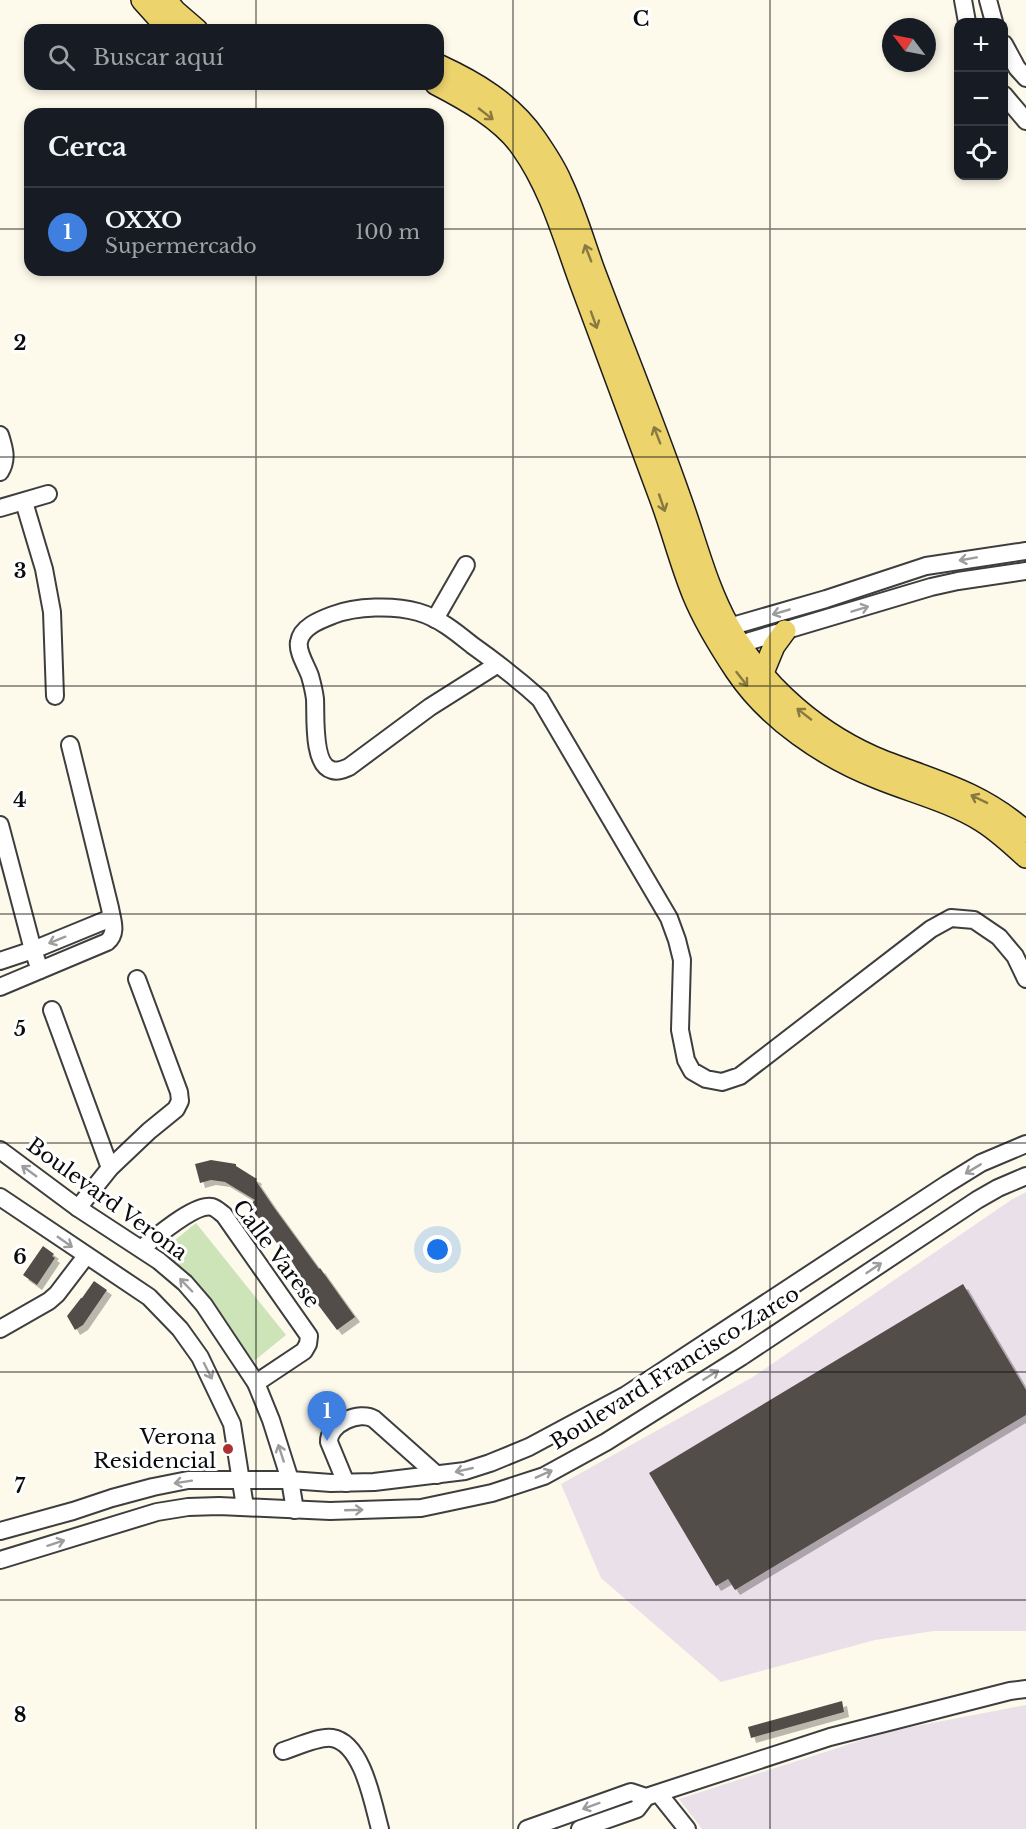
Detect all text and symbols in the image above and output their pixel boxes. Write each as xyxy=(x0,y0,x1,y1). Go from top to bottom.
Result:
text: C xyxy=(633,7,649,31)
north arrow xyxy=(882,18,936,72)
map controls xyxy=(954,18,1008,180)
button: + xyxy=(954,18,1008,72)
search box xyxy=(24,24,444,90)
icon: search xyxy=(45,41,78,74)
text: Buscar aquí xyxy=(93,44,224,71)
button: − xyxy=(954,72,1008,126)
one-way arrow xyxy=(477,107,493,120)
button: locate xyxy=(954,126,1008,180)
text: Cerca xyxy=(48,131,127,163)
text: OXXO xyxy=(105,207,182,234)
text: 1 xyxy=(63,220,72,244)
text: 100 m xyxy=(355,220,420,244)
text: Supermercado xyxy=(105,234,257,258)
one-way arrow xyxy=(581,244,592,263)
one-way arrow xyxy=(589,310,600,329)
text: 2 xyxy=(13,331,27,355)
one-way arrow xyxy=(651,426,662,445)
one-way arrow xyxy=(658,493,669,511)
one-way arrow xyxy=(959,554,978,565)
text: 3 xyxy=(14,559,26,583)
one-way arrow xyxy=(850,603,869,614)
one-way arrow xyxy=(772,607,791,618)
one-way arrow xyxy=(736,671,749,687)
one-way arrow xyxy=(796,707,812,720)
text: 4 xyxy=(13,788,27,812)
one-way arrow xyxy=(970,792,988,804)
one-way arrow xyxy=(48,935,67,946)
text: 5 xyxy=(14,1017,26,1041)
street label: Boulevard Verona xyxy=(22,1132,193,1266)
one-way arrow xyxy=(965,1163,982,1175)
one-way arrow xyxy=(21,1165,37,1177)
street label: Calle Varese xyxy=(227,1195,325,1313)
your location xyxy=(423,1235,452,1264)
one-way arrow xyxy=(57,1236,73,1248)
text: 6 xyxy=(13,1245,27,1269)
one-way arrow xyxy=(865,1262,882,1274)
one-way arrow xyxy=(179,1278,194,1293)
street label: Boulevard Francisco Zarco xyxy=(546,1281,804,1455)
one-way arrow xyxy=(202,1362,214,1380)
one-way arrow xyxy=(703,1369,720,1382)
pin: 1 xyxy=(308,1392,346,1441)
place label: Verona Residencial xyxy=(93,1424,216,1474)
marker: Verona Residencial xyxy=(221,1442,235,1456)
one-way arrow xyxy=(275,1444,286,1463)
one-way arrow xyxy=(455,1465,474,1476)
one-way arrow xyxy=(534,1468,552,1480)
text: 7 xyxy=(15,1474,26,1498)
one-way arrow xyxy=(173,1476,193,1487)
one-way arrow xyxy=(343,1505,363,1516)
one-way arrow xyxy=(46,1537,65,1548)
text: 8 xyxy=(14,1703,26,1727)
one-way arrow xyxy=(582,1802,601,1813)

